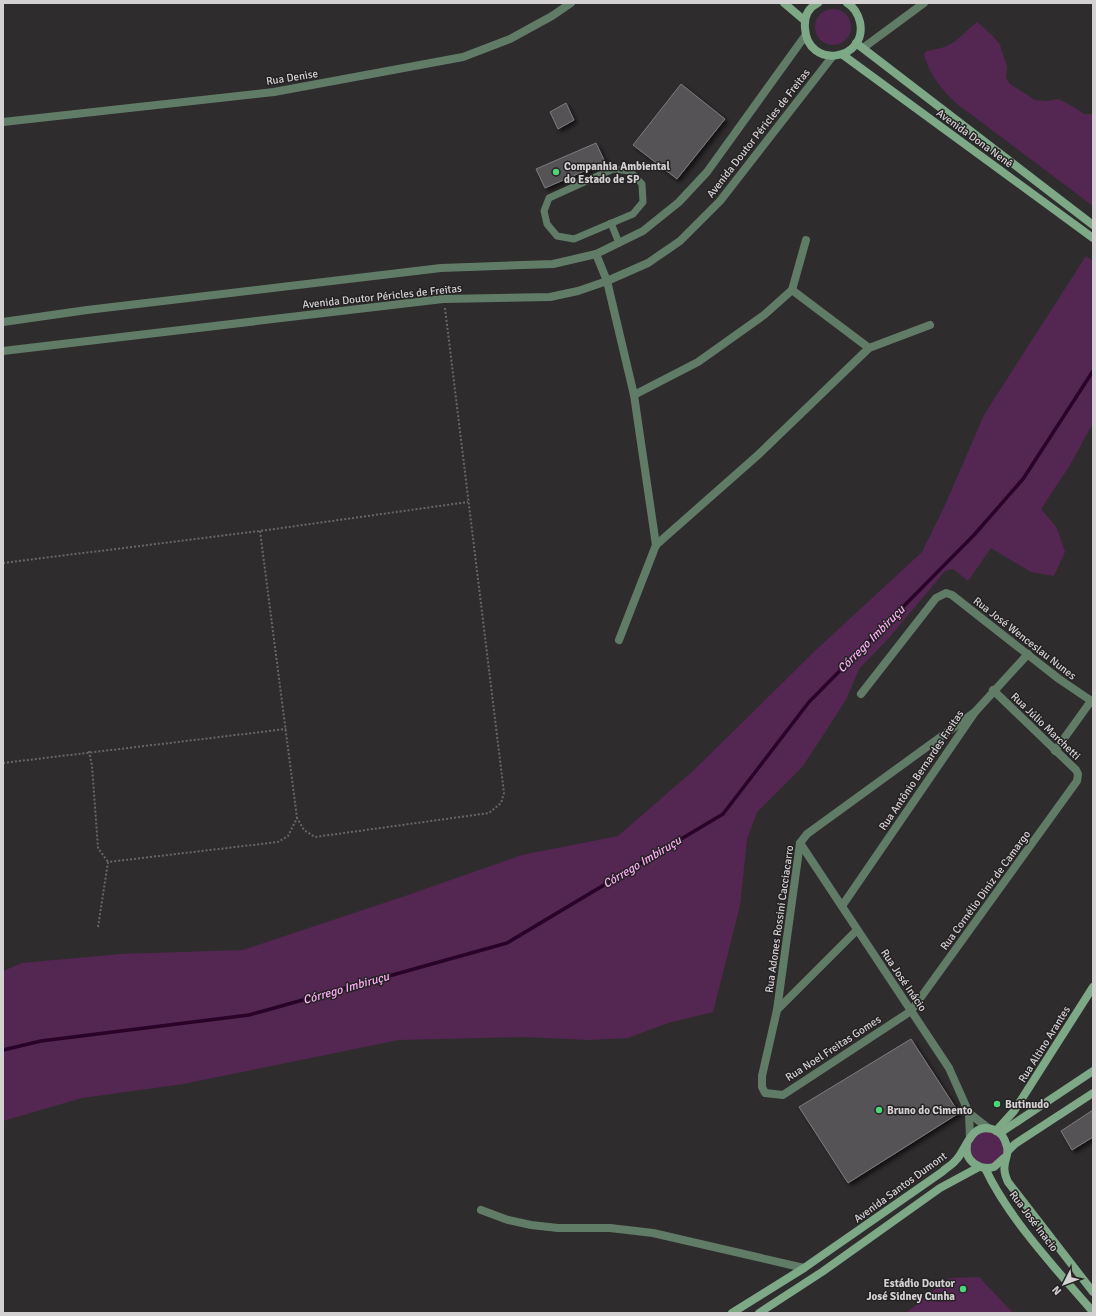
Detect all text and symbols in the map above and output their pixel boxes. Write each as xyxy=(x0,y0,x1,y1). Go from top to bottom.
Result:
street label: Avenida Doutor Péricles de Freitas xyxy=(704,66,813,200)
street label: Rua Denise xyxy=(265,67,319,88)
street label: Avenida Dona Nenê xyxy=(934,106,1015,170)
place label: Companhia Ambiental do Estado de SP xyxy=(564,160,670,186)
marker: Companhia Ambiental do Estado de SP xyxy=(551,167,561,177)
street label: Avenida Doutor Péricles de Freitas xyxy=(302,282,462,311)
street label: Rua José Wenceslau Nunes xyxy=(971,594,1079,683)
water label: Córrego Imbiruçu xyxy=(835,602,909,676)
street label: Rua Júlio Marchetti xyxy=(1008,690,1083,763)
street label: Rua Antônio Bernardes Freitas xyxy=(876,708,967,833)
street label: Rua Cornélio Diniz de Camargo xyxy=(938,828,1033,953)
water label: Córrego Imbiruçu xyxy=(600,832,686,892)
street label: Rua Adones Rossini Cacciacarro xyxy=(763,844,796,994)
street label: Rua José Inácio xyxy=(878,947,929,1014)
water label: Córrego Imbiruçu xyxy=(301,969,392,1008)
street label: Rua Altino Arantes xyxy=(1016,1004,1073,1085)
street label: Rua Noel Freitas Gomes xyxy=(783,1013,884,1084)
place label: Butinudo xyxy=(1005,1098,1049,1111)
marker: Butinudo xyxy=(992,1099,1002,1109)
place label: Bruno do Cimento xyxy=(887,1104,973,1117)
marker: Bruno do Cimento xyxy=(874,1105,884,1115)
street label: Avenida Santos Dumont xyxy=(851,1149,949,1225)
street label: Rua José Inacio xyxy=(1007,1188,1061,1254)
north arrow xyxy=(1044,1264,1084,1304)
place label: Estádio Doutor José Sidney Cunha xyxy=(866,1277,956,1303)
text: N xyxy=(1050,1283,1064,1298)
marker: Estádio Doutor José Sidney Cunha xyxy=(958,1284,968,1294)

